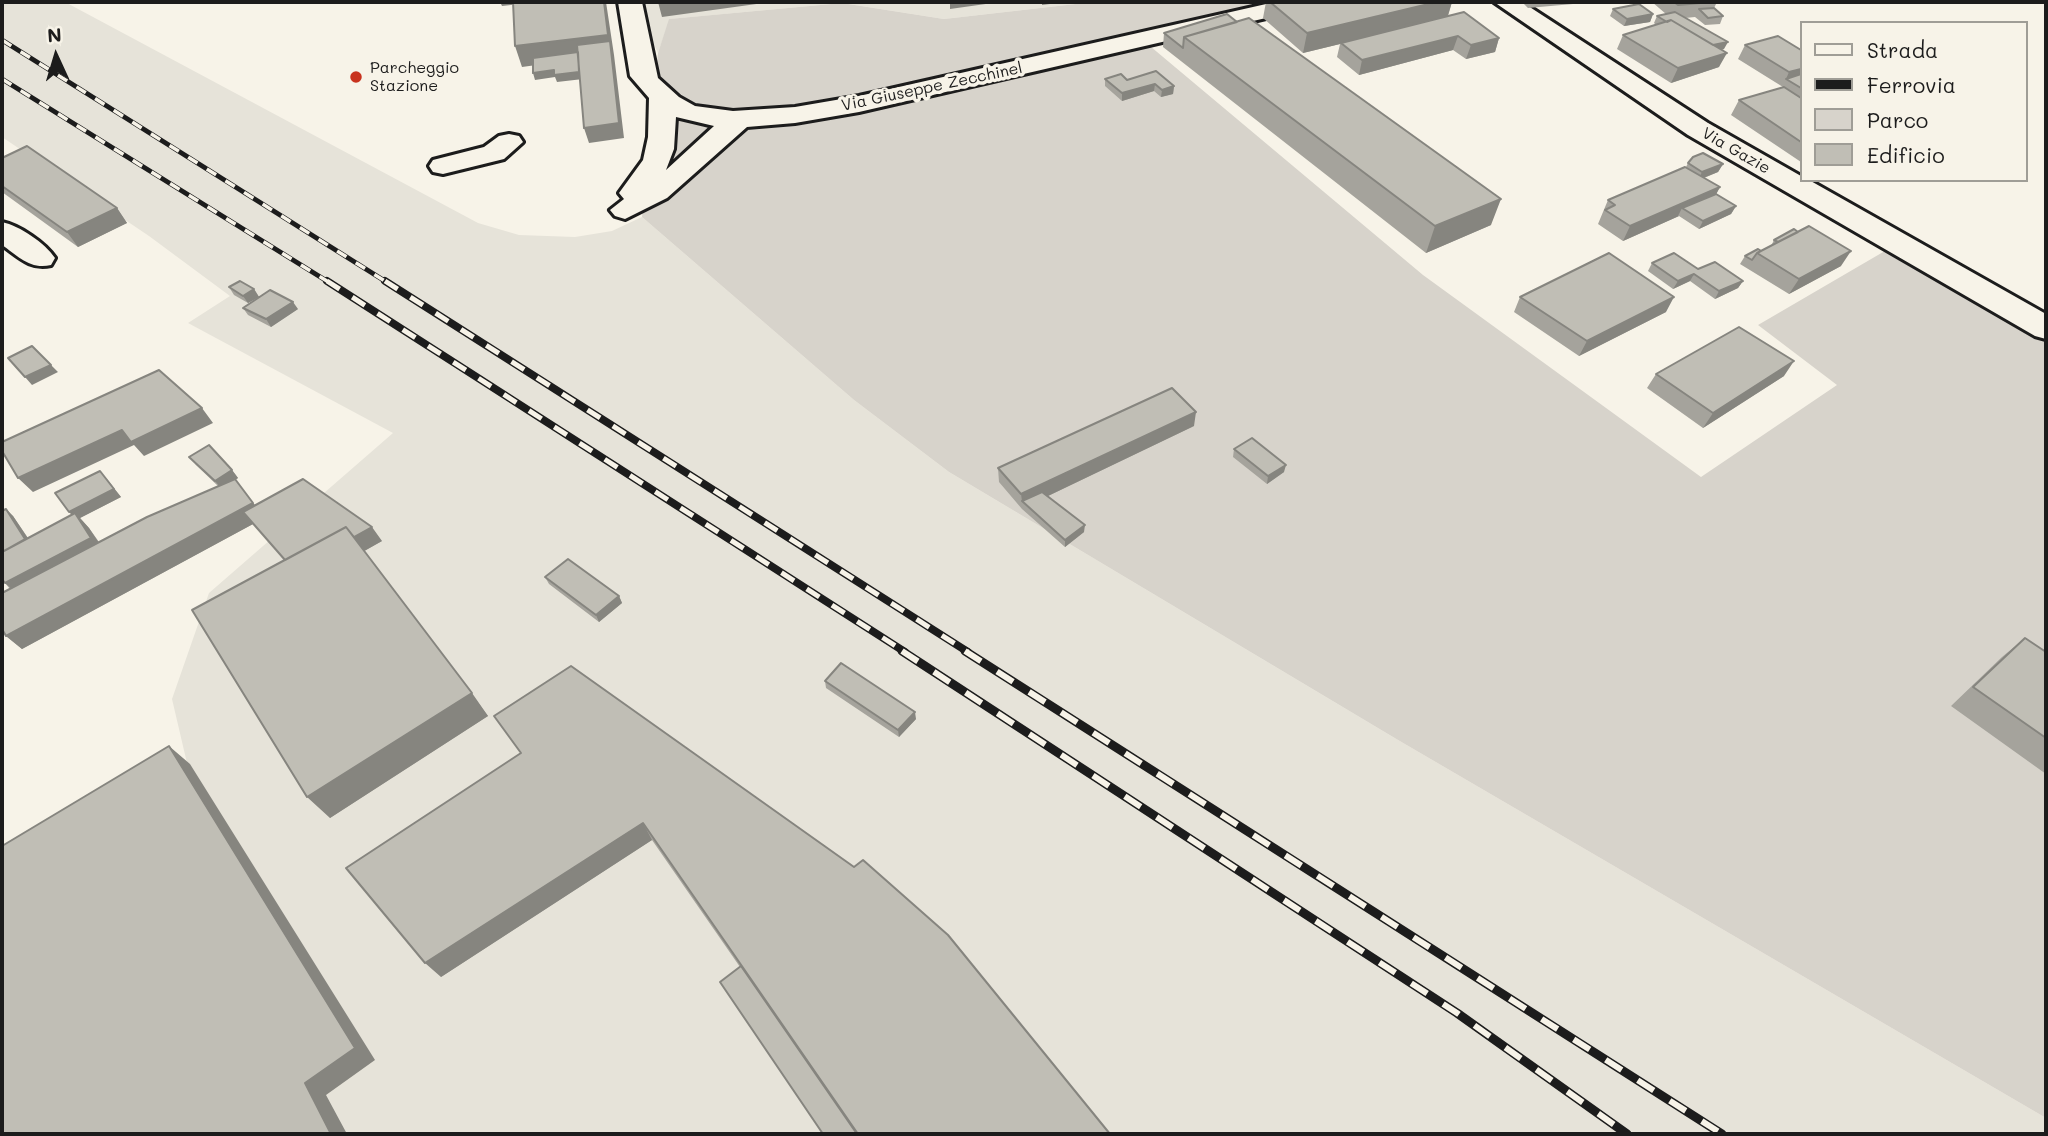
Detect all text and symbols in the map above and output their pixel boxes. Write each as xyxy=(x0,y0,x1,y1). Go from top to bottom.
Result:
north arrow xyxy=(21,21,91,91)
legend xyxy=(1800,21,2027,182)
text: N xyxy=(46,22,63,48)
text: Strada xyxy=(1867,36,1938,63)
place label: Parcheggio Stazione xyxy=(370,58,459,96)
street label: Via Giuseppe Zecchinel xyxy=(840,58,1024,116)
marker: Parcheggio Stazione xyxy=(348,69,364,85)
text: Ferrovia xyxy=(1867,71,1956,98)
text: Parco xyxy=(1867,106,1928,133)
street label: Via Gazie xyxy=(1698,124,1774,178)
text: Edificio xyxy=(1867,141,1945,168)

